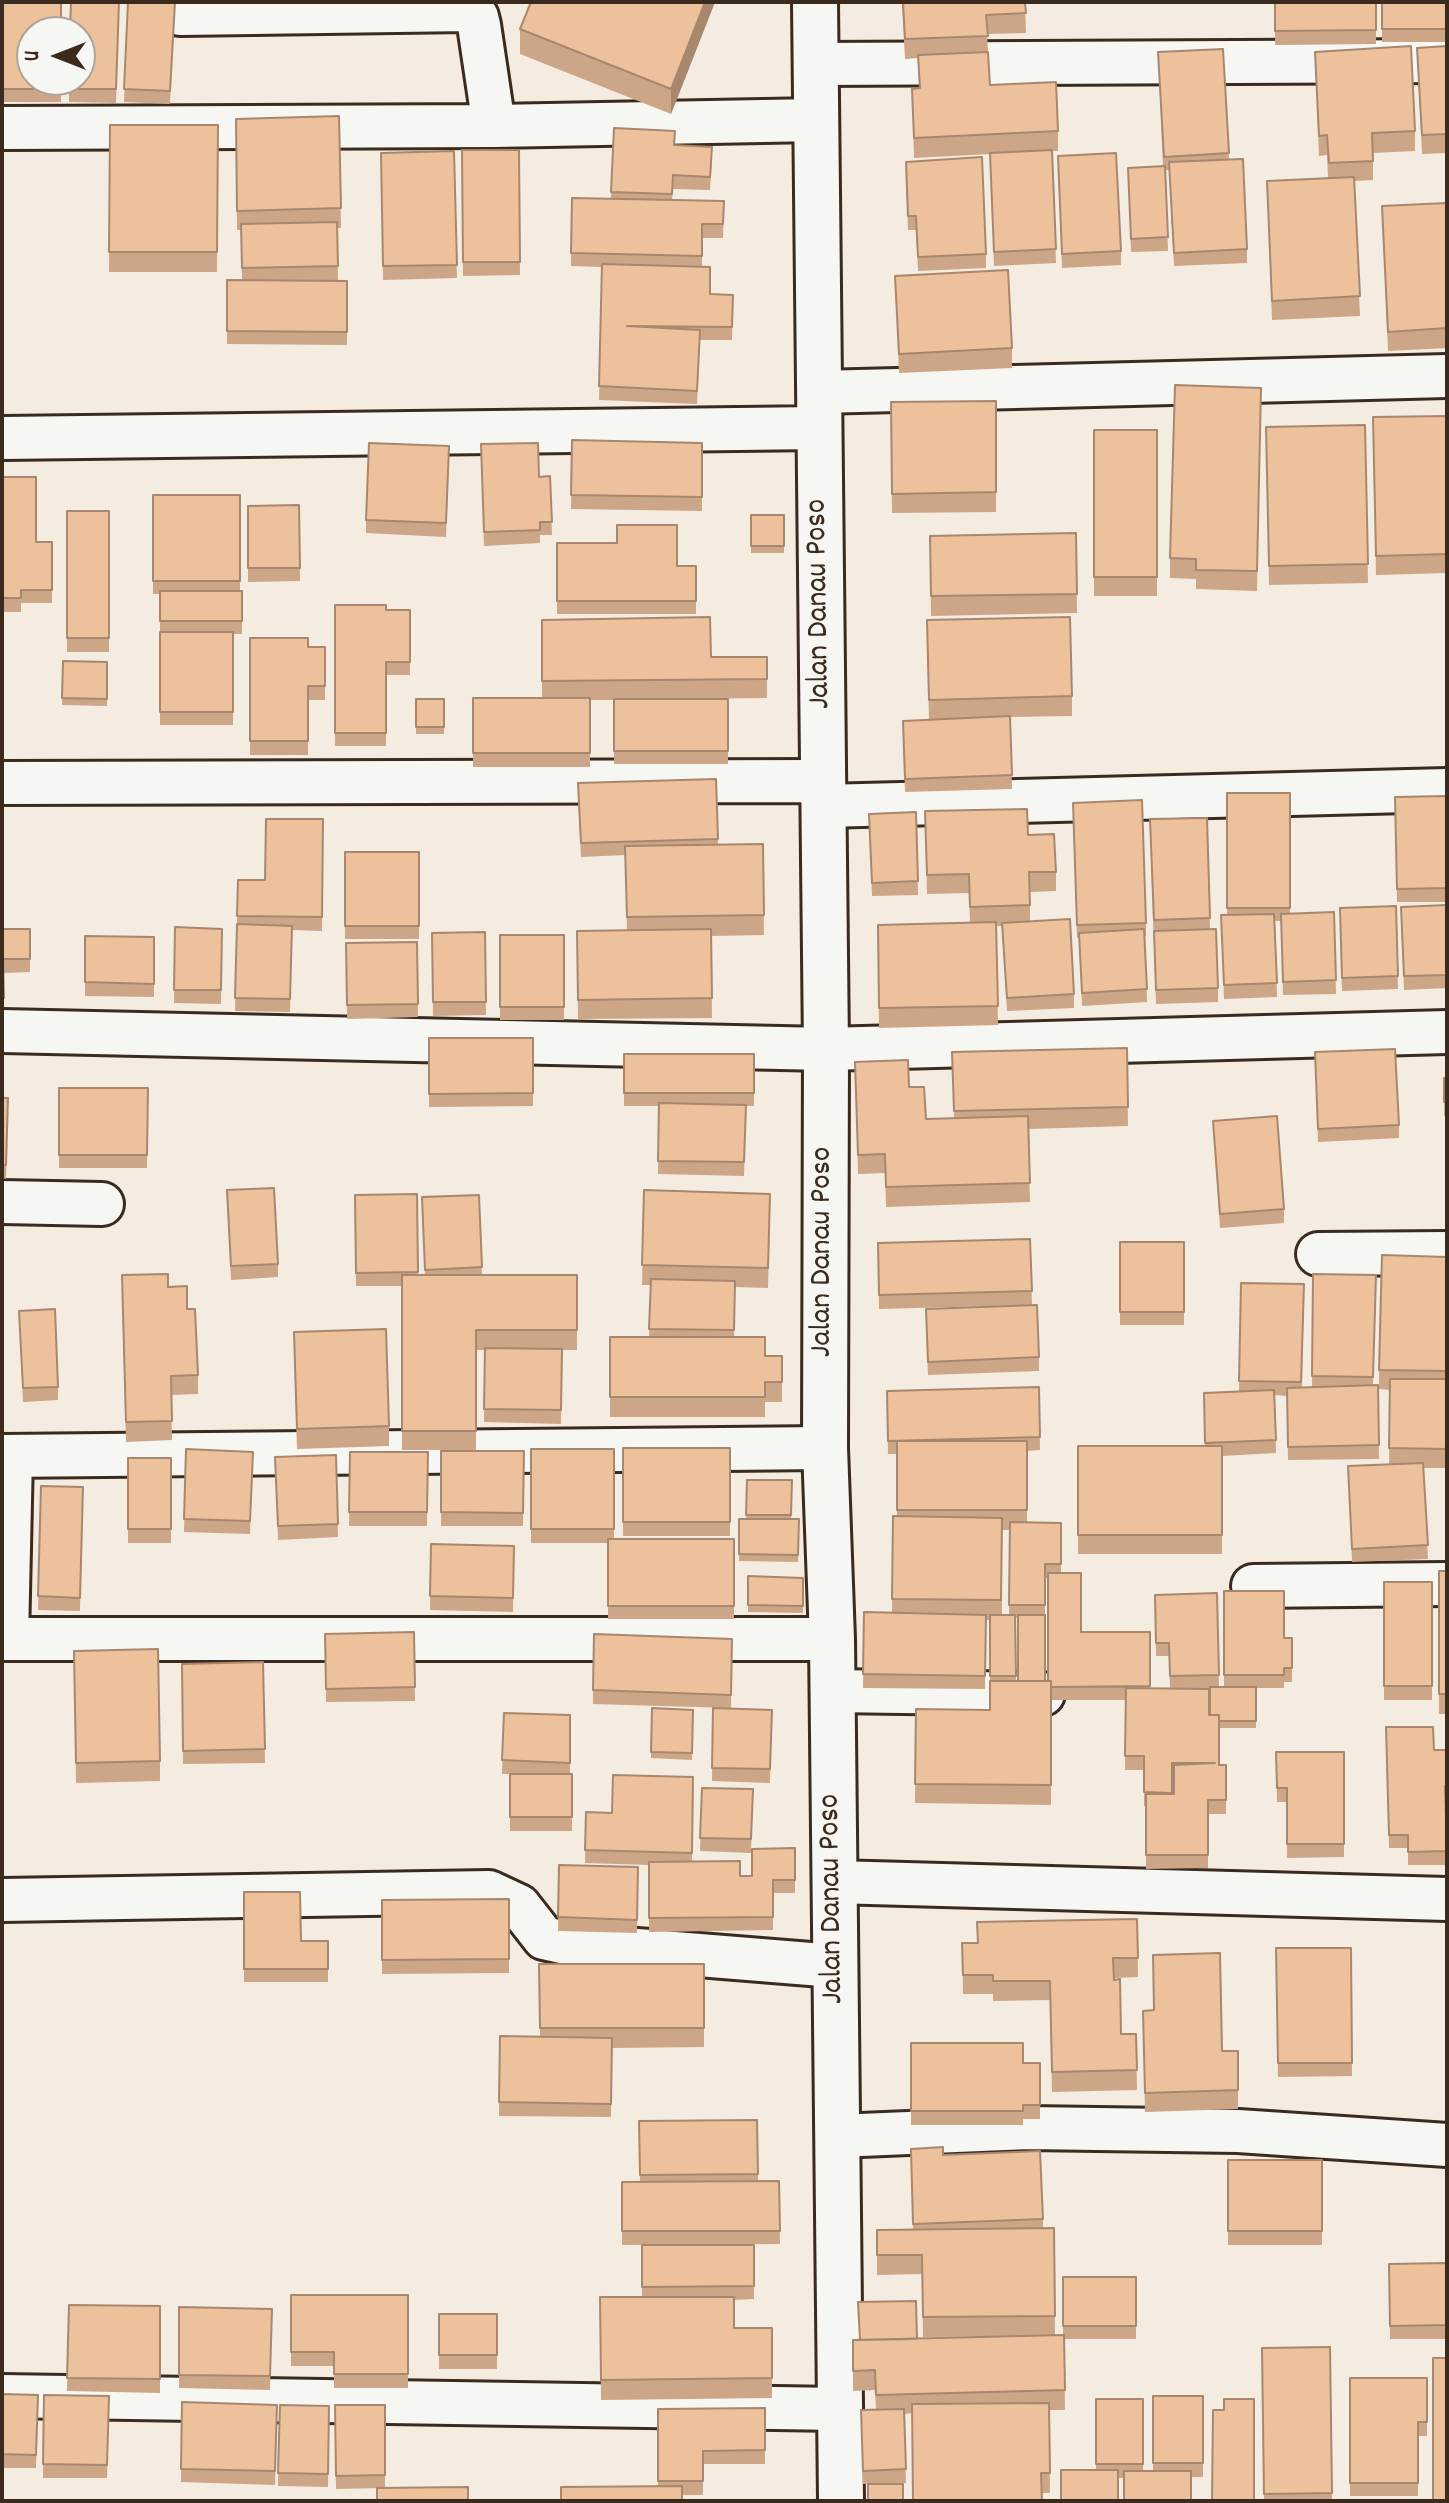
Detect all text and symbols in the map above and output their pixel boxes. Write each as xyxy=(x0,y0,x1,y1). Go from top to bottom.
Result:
north arrow xyxy=(16,16,96,96)
text: U xyxy=(18,51,49,61)
street label: Jalan Danau Poso xyxy=(800,499,842,709)
street label: Jalan Danau Poso xyxy=(806,1147,844,1357)
street label: Jalan Danau Poso xyxy=(813,1794,855,2004)

